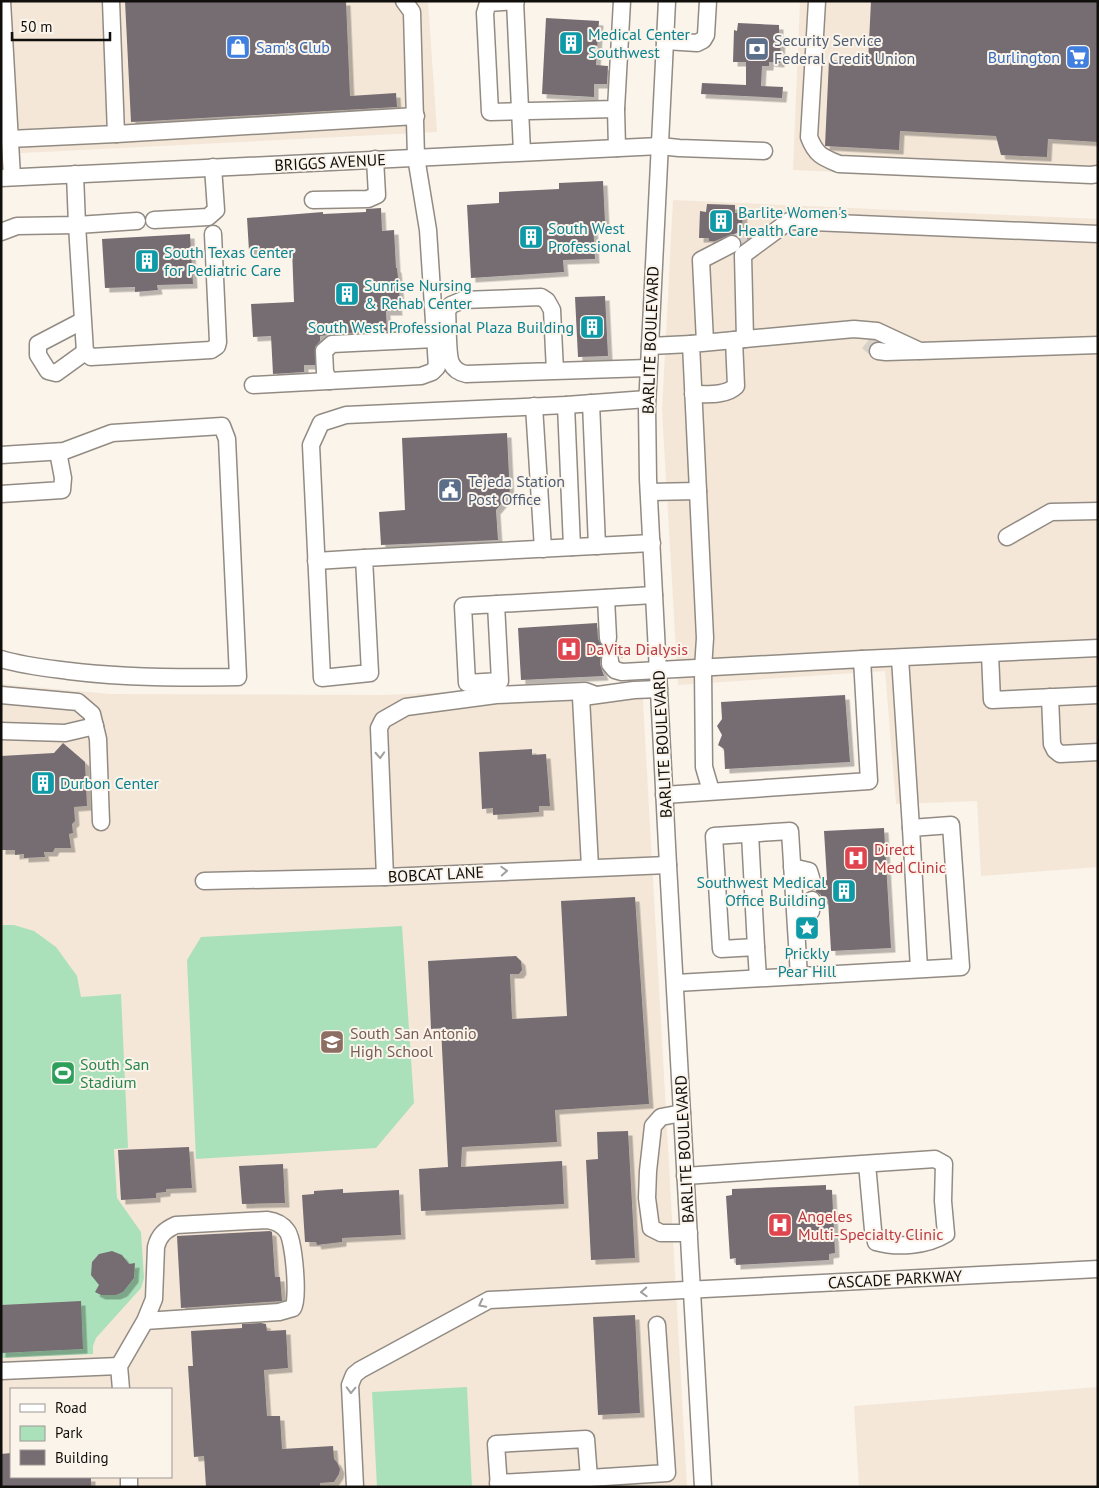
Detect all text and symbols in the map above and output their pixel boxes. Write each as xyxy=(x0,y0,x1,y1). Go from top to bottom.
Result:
scale bar xyxy=(12,10,110,42)
text: 50 m xyxy=(20,17,53,36)
place label: Medical Center Southwest xyxy=(588,24,691,62)
building icon: Medical Center Southwest xyxy=(558,30,584,56)
place label: Security Service Federal Credit Union xyxy=(774,30,915,68)
shop icon: Sam's Club xyxy=(225,34,251,60)
bank icon: Security Service Federal Credit Union xyxy=(744,36,770,62)
place label: Sam's Club xyxy=(256,37,330,57)
supermarket icon: Burlington xyxy=(1065,44,1091,70)
place label: Burlington xyxy=(988,47,1060,67)
street label: BRIGGS AVENUE xyxy=(274,149,386,175)
place label: Barlite Women's Health Care xyxy=(738,202,848,240)
building icon: Barlite Women's Health Care xyxy=(708,208,734,234)
place label: South West Professional xyxy=(548,218,631,256)
building icon: South West Professional xyxy=(518,224,544,250)
place label: South Texas Center for Pediatric Care xyxy=(164,242,294,280)
building icon: South Texas Center for Pediatric Care xyxy=(134,248,160,274)
street label: BARLITE BOULEVARD xyxy=(637,266,663,414)
place label: Sunrise Nursing & Rehab Center xyxy=(364,275,473,313)
building icon: Sunrise Nursing & Rehab Center xyxy=(334,281,360,307)
building icon: South West Professional Plaza Building xyxy=(579,314,605,340)
place label: South West Professional Plaza Building xyxy=(308,317,574,337)
place label: Tejeda Station Post Office xyxy=(468,471,565,509)
public building icon: Tejeda Station Post Office xyxy=(437,477,463,503)
hospital icon: DaVita Dialysis xyxy=(556,636,582,662)
place label: DaVita Dialysis xyxy=(586,639,688,659)
street label: BARLITE BOULEVARD xyxy=(648,669,676,819)
one-way arrow xyxy=(375,752,385,759)
building icon: Durbon Center xyxy=(30,770,56,796)
place label: Durbon Center xyxy=(60,773,160,793)
place label: Direct Med Clinic xyxy=(874,839,946,877)
hospital icon: Direct Med Clinic xyxy=(843,845,869,871)
street label: BOBCAT LANE xyxy=(387,861,485,887)
one-way arrow xyxy=(500,866,508,877)
place label: Southwest Medical Office Building xyxy=(696,872,826,910)
building icon: Southwest Medical Office Building xyxy=(831,878,857,904)
place icon: Prickly Pear Hill xyxy=(794,915,820,941)
place label: Prickly Pear Hill xyxy=(778,943,837,981)
place label: South San Antonio High School xyxy=(350,1023,477,1061)
school or university icon: South San Antonio High School xyxy=(319,1029,345,1055)
place label: South San Stadium xyxy=(80,1054,149,1092)
sports icon: South San Stadium xyxy=(50,1060,76,1086)
street label: BARLITE BOULEVARD xyxy=(670,1074,698,1224)
place label: Angeles Multi-Specialty Clinic xyxy=(798,1206,944,1244)
hospital icon: Angeles Multi-Specialty Clinic xyxy=(767,1212,793,1238)
street label: CASCADE PARKWAY xyxy=(827,1265,963,1293)
one-way arrow xyxy=(639,1286,647,1297)
one-way arrow xyxy=(479,1298,488,1308)
one-way arrow xyxy=(346,1386,357,1394)
legend xyxy=(10,1388,172,1478)
text: Road xyxy=(55,1398,87,1417)
text: Park xyxy=(55,1423,83,1442)
text: Building xyxy=(55,1448,109,1467)

